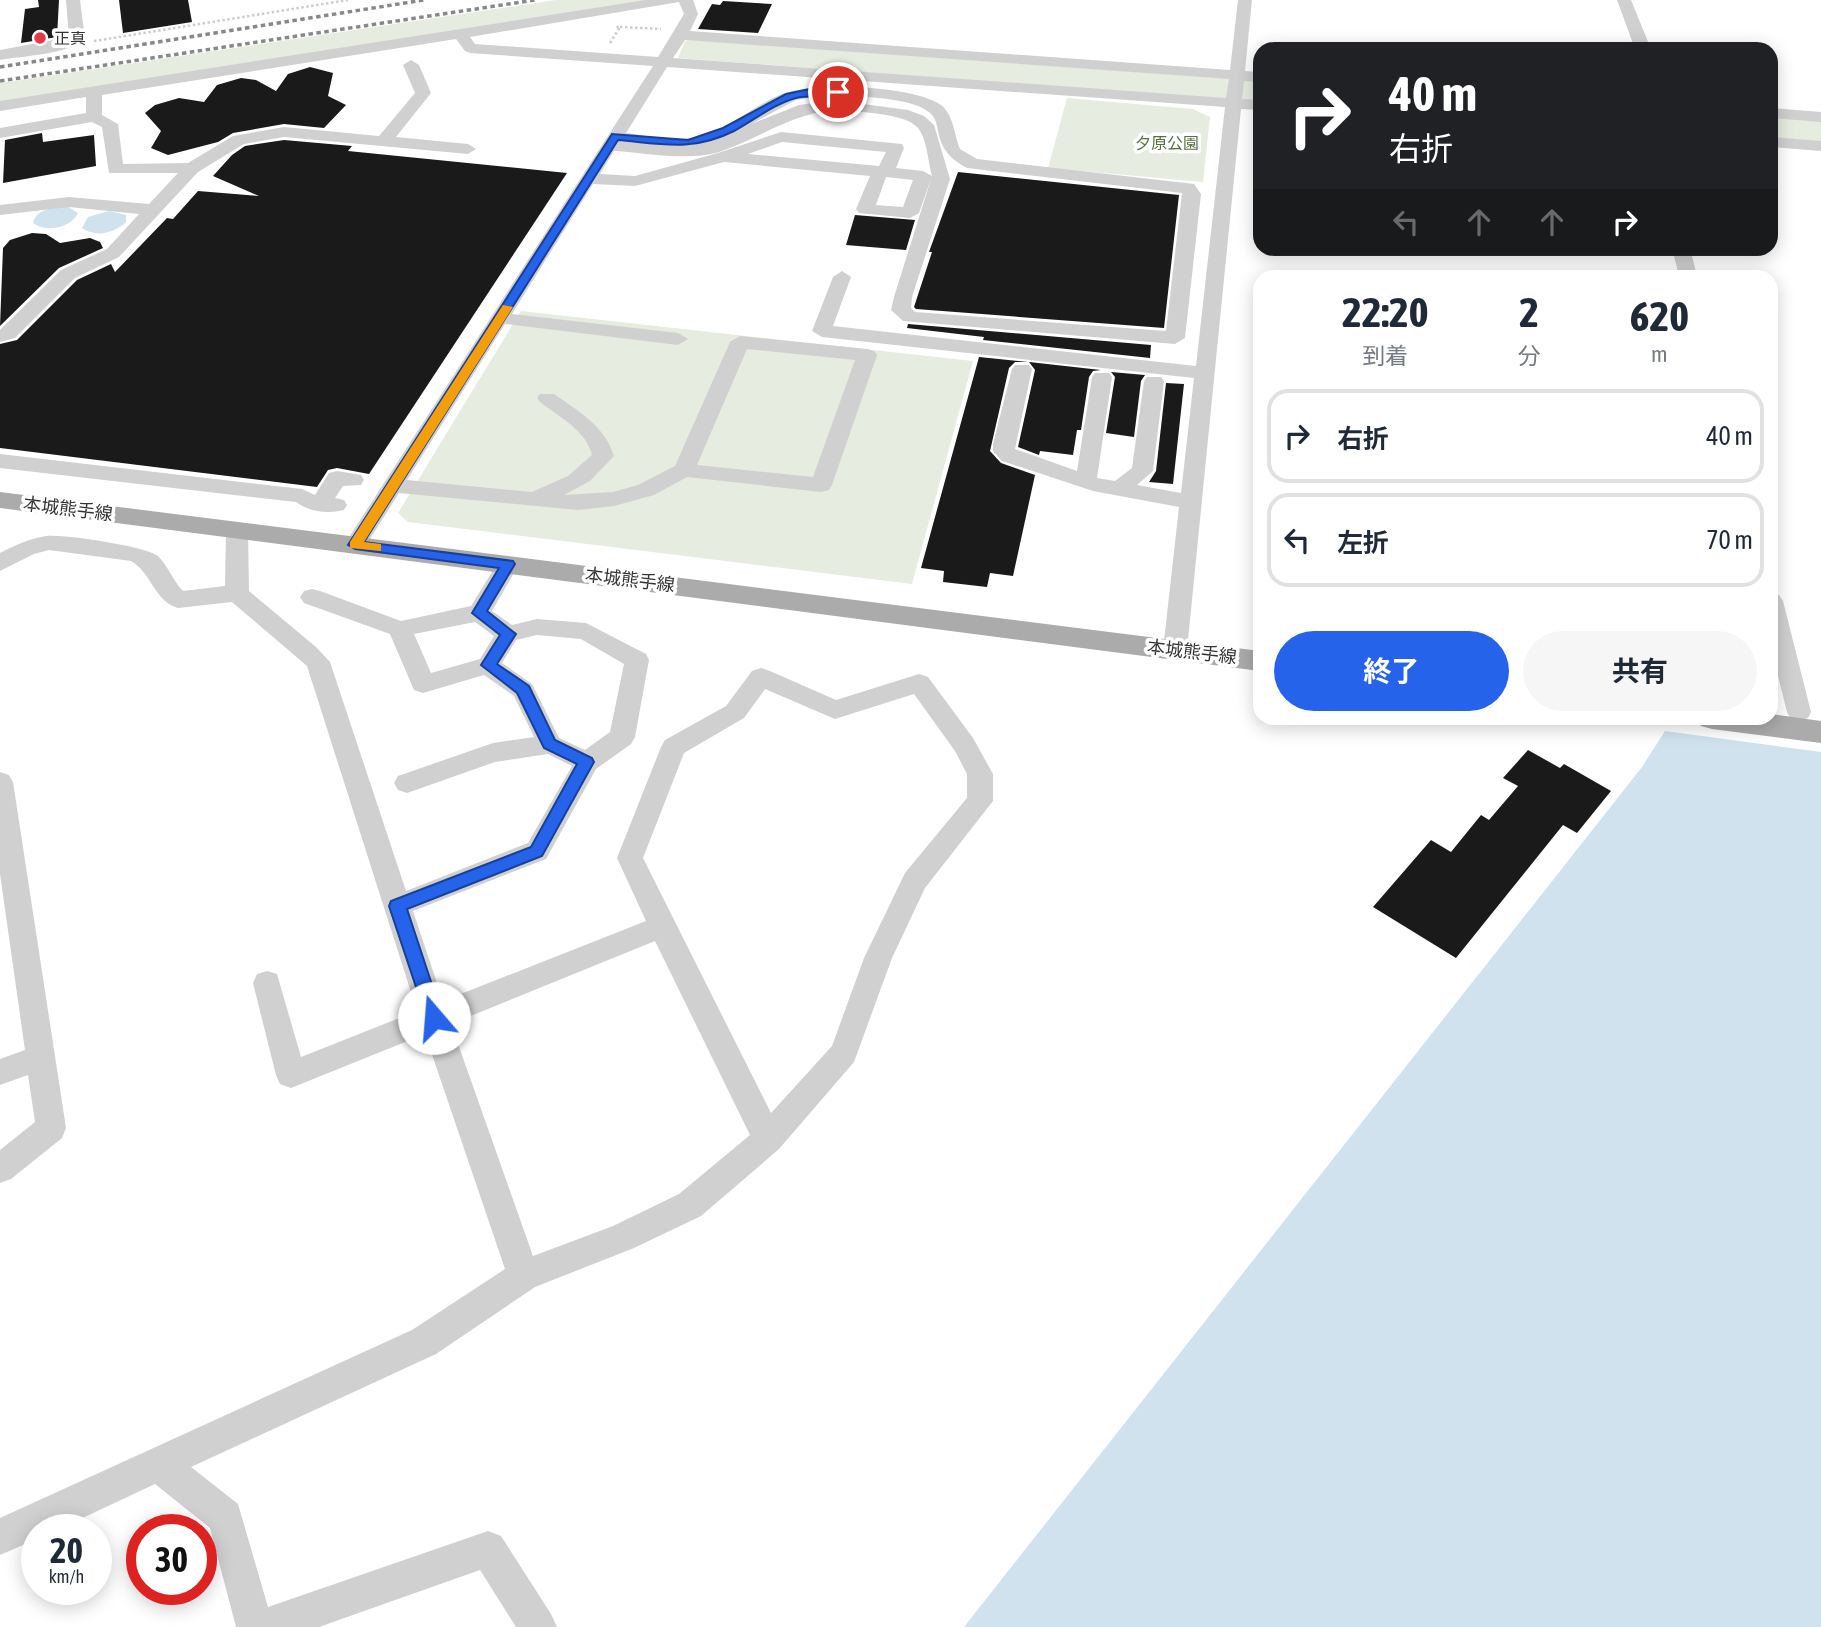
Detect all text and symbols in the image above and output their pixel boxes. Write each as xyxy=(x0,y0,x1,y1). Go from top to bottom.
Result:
place label: 正真 xyxy=(54,29,86,47)
marker: 正真 xyxy=(32,30,48,46)
pin xyxy=(808,62,868,122)
text: 40 m xyxy=(1389,65,1477,121)
icon: right xyxy=(1274,70,1365,161)
icon: arrive xyxy=(819,73,857,111)
text: 右折 xyxy=(1389,130,1453,167)
park label: 夕原公園 xyxy=(1135,134,1199,152)
icon: left xyxy=(1387,203,1425,241)
icon: ahead xyxy=(1460,203,1498,241)
icon: ahead xyxy=(1533,203,1571,241)
icon: right xyxy=(1606,203,1644,241)
text: 22:20 xyxy=(1342,288,1429,336)
text: 2 xyxy=(1519,288,1539,336)
text: 620 xyxy=(1630,292,1689,340)
text: m xyxy=(1651,341,1668,367)
text: 到着 xyxy=(1362,343,1408,369)
text: 分 xyxy=(1518,343,1541,369)
icon: right xyxy=(1278,417,1316,455)
text: 40 m xyxy=(1706,421,1753,451)
text: 右折 xyxy=(1337,424,1389,454)
street label: 本城熊手線 xyxy=(22,493,114,524)
icon: left xyxy=(1278,521,1316,559)
text: 70 m xyxy=(1706,525,1753,555)
text: 左折 xyxy=(1337,528,1389,558)
street label: 本城熊手線 xyxy=(584,564,676,595)
button: 終了 xyxy=(1274,631,1509,711)
button: 共有 xyxy=(1523,631,1757,711)
street label: 本城熊手線 xyxy=(1146,636,1238,667)
position arrow xyxy=(397,981,471,1055)
speed limit sign: 30 xyxy=(126,1514,217,1605)
text: 20 xyxy=(50,1530,83,1570)
text: km/h xyxy=(49,1566,84,1587)

